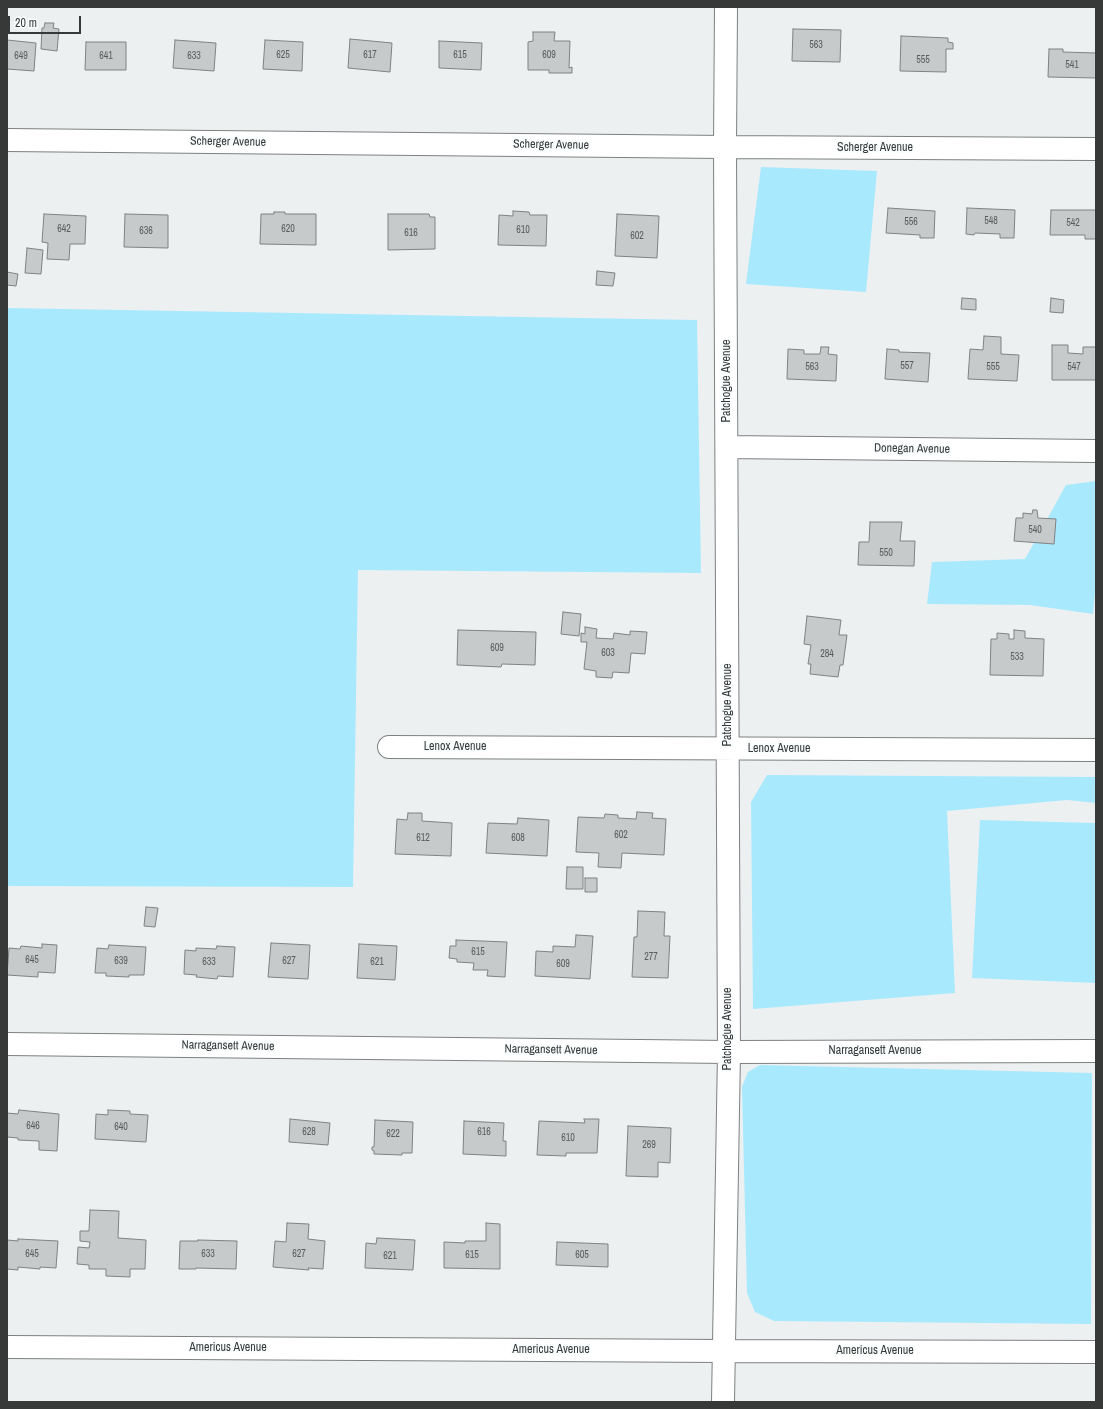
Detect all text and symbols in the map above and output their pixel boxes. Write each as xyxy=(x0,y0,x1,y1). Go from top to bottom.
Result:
scale bar xyxy=(10,8,83,34)
text: 20 m xyxy=(15,15,37,31)
house number: 563 xyxy=(809,39,823,51)
house number: 625 xyxy=(276,49,290,61)
house number: 617 xyxy=(363,49,377,61)
house number: 615 xyxy=(453,49,467,61)
house number: 609 xyxy=(542,49,556,61)
house number: 649 xyxy=(14,50,28,62)
house number: 641 xyxy=(99,50,113,62)
house number: 633 xyxy=(187,50,201,62)
house number: 555 xyxy=(916,54,930,66)
house number: 541 xyxy=(1065,59,1079,71)
street label: Scherger Avenue xyxy=(190,134,266,150)
street label: Scherger Avenue xyxy=(513,137,589,153)
street label: Scherger Avenue xyxy=(837,141,913,155)
house number: 548 xyxy=(984,215,998,227)
house number: 556 xyxy=(904,216,918,228)
house number: 542 xyxy=(1066,217,1080,229)
house number: 642 xyxy=(57,223,71,235)
house number: 620 xyxy=(281,223,295,235)
house number: 610 xyxy=(516,224,530,236)
house number: 636 xyxy=(139,225,153,237)
house number: 616 xyxy=(404,227,418,239)
house number: 602 xyxy=(630,230,644,242)
street label: Patchogue Avenue xyxy=(720,340,734,422)
house number: 557 xyxy=(900,360,914,372)
house number: 563 xyxy=(805,361,819,373)
house number: 555 xyxy=(986,361,1000,373)
house number: 547 xyxy=(1067,361,1081,373)
street label: Donegan Avenue xyxy=(874,441,950,457)
house number: 540 xyxy=(1028,524,1042,536)
house number: 550 xyxy=(879,547,893,559)
house number: 609 xyxy=(490,642,504,654)
house number: 603 xyxy=(601,647,615,659)
house number: 284 xyxy=(820,648,834,660)
house number: 533 xyxy=(1010,651,1024,663)
street label: Patchogue Avenue xyxy=(721,664,735,746)
street label: Lenox Avenue xyxy=(424,740,486,754)
street label: Lenox Avenue xyxy=(748,742,810,756)
house number: 602 xyxy=(614,829,628,841)
house number: 612 xyxy=(416,832,430,844)
house number: 608 xyxy=(511,832,525,844)
house number: 615 xyxy=(471,946,485,958)
house number: 277 xyxy=(644,951,658,963)
house number: 645 xyxy=(25,954,39,966)
house number: 639 xyxy=(114,955,128,967)
house number: 627 xyxy=(282,955,296,967)
house number: 633 xyxy=(202,956,216,968)
house number: 621 xyxy=(370,956,384,968)
house number: 609 xyxy=(556,958,570,970)
street label: Patchogue Avenue xyxy=(721,988,735,1070)
street label: Narragansett Avenue xyxy=(181,1038,275,1054)
street label: Narragansett Avenue xyxy=(504,1042,598,1058)
street label: Narragansett Avenue xyxy=(829,1044,921,1058)
house number: 646 xyxy=(26,1120,40,1132)
house number: 640 xyxy=(114,1121,128,1133)
house number: 628 xyxy=(302,1126,316,1138)
house number: 616 xyxy=(477,1126,491,1138)
house number: 622 xyxy=(386,1128,400,1140)
house number: 610 xyxy=(561,1132,575,1144)
house number: 269 xyxy=(642,1139,656,1151)
house number: 645 xyxy=(25,1248,39,1260)
house number: 633 xyxy=(201,1248,215,1260)
house number: 627 xyxy=(292,1248,306,1260)
house number: 615 xyxy=(465,1249,479,1261)
house number: 605 xyxy=(575,1249,589,1261)
house number: 621 xyxy=(383,1250,397,1262)
street label: Americus Avenue xyxy=(189,1341,267,1355)
street label: Americus Avenue xyxy=(512,1343,590,1357)
street label: Americus Avenue xyxy=(836,1344,914,1358)

